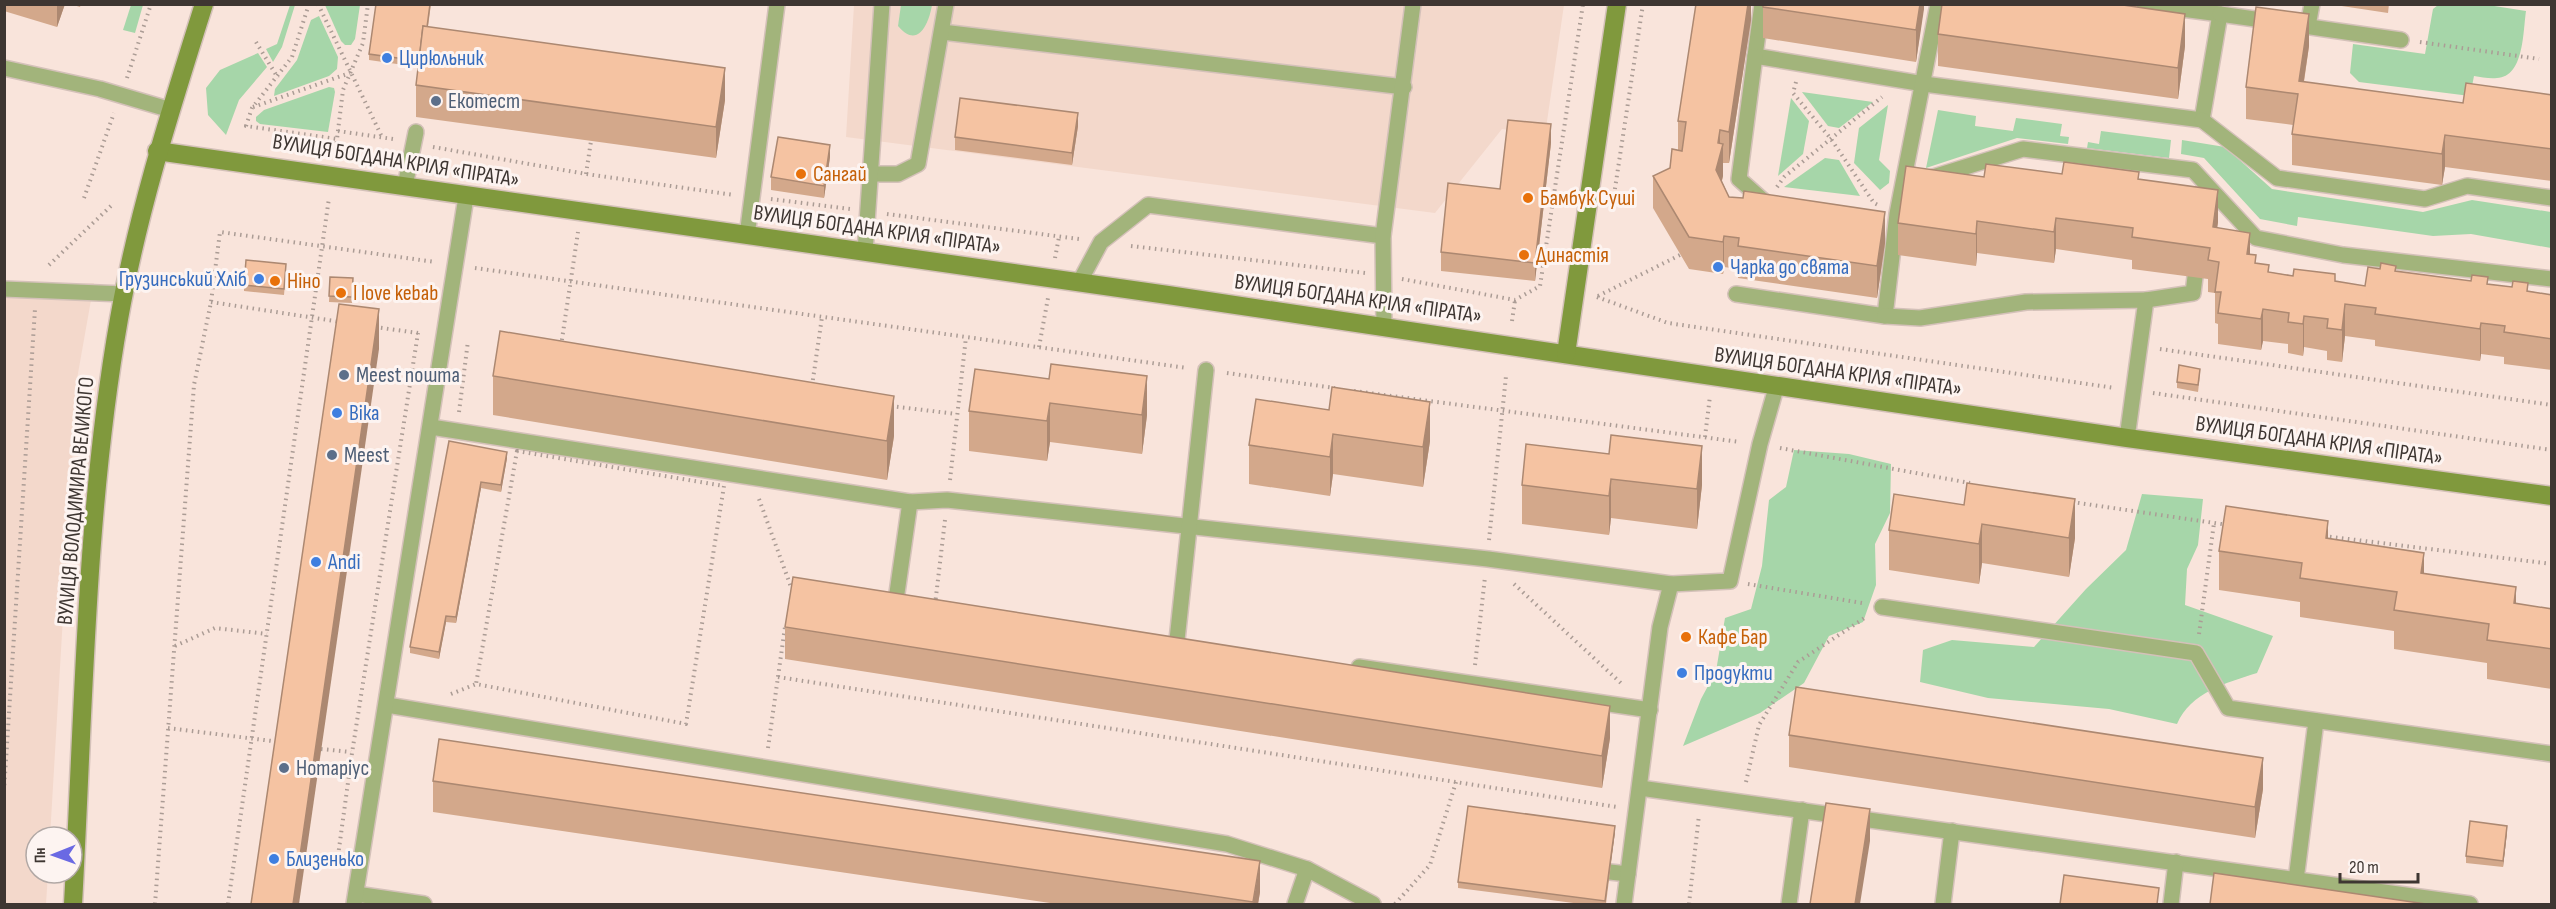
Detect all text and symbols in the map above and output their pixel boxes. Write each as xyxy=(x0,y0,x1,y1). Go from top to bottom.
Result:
place label: Цирюльник xyxy=(399,45,484,72)
marker: Цирюльник xyxy=(380,51,394,65)
place label: Екотест xyxy=(448,88,520,115)
marker: Екотест xyxy=(429,94,443,108)
street label: ВУЛИЦЯ БОГДАНА КРІЛЯ «ПІРАТА» xyxy=(271,128,521,194)
place label: Сангай xyxy=(813,161,867,188)
marker: Сангай xyxy=(794,167,808,181)
place label: Бамбук Суші xyxy=(1540,185,1635,212)
marker: Бамбук Суші xyxy=(1521,191,1535,205)
street label: ВУЛИЦЯ БОГДАНА КРІЛЯ «ПІРАТА» xyxy=(752,199,1002,261)
place label: Династія xyxy=(1536,242,1609,269)
marker: Династія xyxy=(1517,248,1531,262)
place label: Чарка до свята xyxy=(1730,254,1849,281)
marker: Чарка до свята xyxy=(1711,260,1725,274)
place label: Грузинський Хліб xyxy=(119,266,247,293)
place label: Ніно xyxy=(287,268,321,295)
street label: ВУЛИЦЯ БОГДАНА КРІЛЯ «ПІРАТА» xyxy=(1233,268,1483,330)
marker: Грузинський Хліб xyxy=(252,272,266,286)
marker: Ніно xyxy=(268,274,282,288)
place label: I love kebab xyxy=(353,280,438,307)
marker: I love kebab xyxy=(334,286,348,300)
street label: ВУЛИЦЯ БОГДАНА КРІЛЯ «ПІРАТА» xyxy=(1713,341,1963,403)
place label: Meest пошта xyxy=(356,362,460,389)
marker: Meest пошта xyxy=(337,368,351,382)
street label: ВУЛИЦЯ ВОЛОДИМИРА ВЕЛИКОГО xyxy=(52,376,100,626)
place label: Віка xyxy=(349,400,380,427)
marker: Віка xyxy=(330,406,344,420)
street label: ВУЛИЦЯ БОГДАНА КРІЛЯ «ПІРАТА» xyxy=(2194,410,2444,472)
place label: Meest xyxy=(344,442,390,469)
marker: Meest xyxy=(325,448,339,462)
place label: Andi xyxy=(327,549,361,576)
marker: Andi xyxy=(309,555,323,569)
place label: Кафе Бар xyxy=(1698,624,1768,651)
marker: Кафе Бар xyxy=(1679,630,1693,644)
place label: Продукти xyxy=(1694,660,1773,687)
marker: Продукти xyxy=(1675,666,1689,680)
place label: Нотаріус xyxy=(296,755,369,782)
marker: Нотаріус xyxy=(277,761,291,775)
north arrow xyxy=(24,825,84,885)
place label: Близенько xyxy=(286,846,364,873)
scale bar xyxy=(2340,846,2418,884)
text: Пн xyxy=(31,847,50,863)
marker: Близенько xyxy=(267,852,281,866)
text: 20 m xyxy=(2349,857,2379,878)

